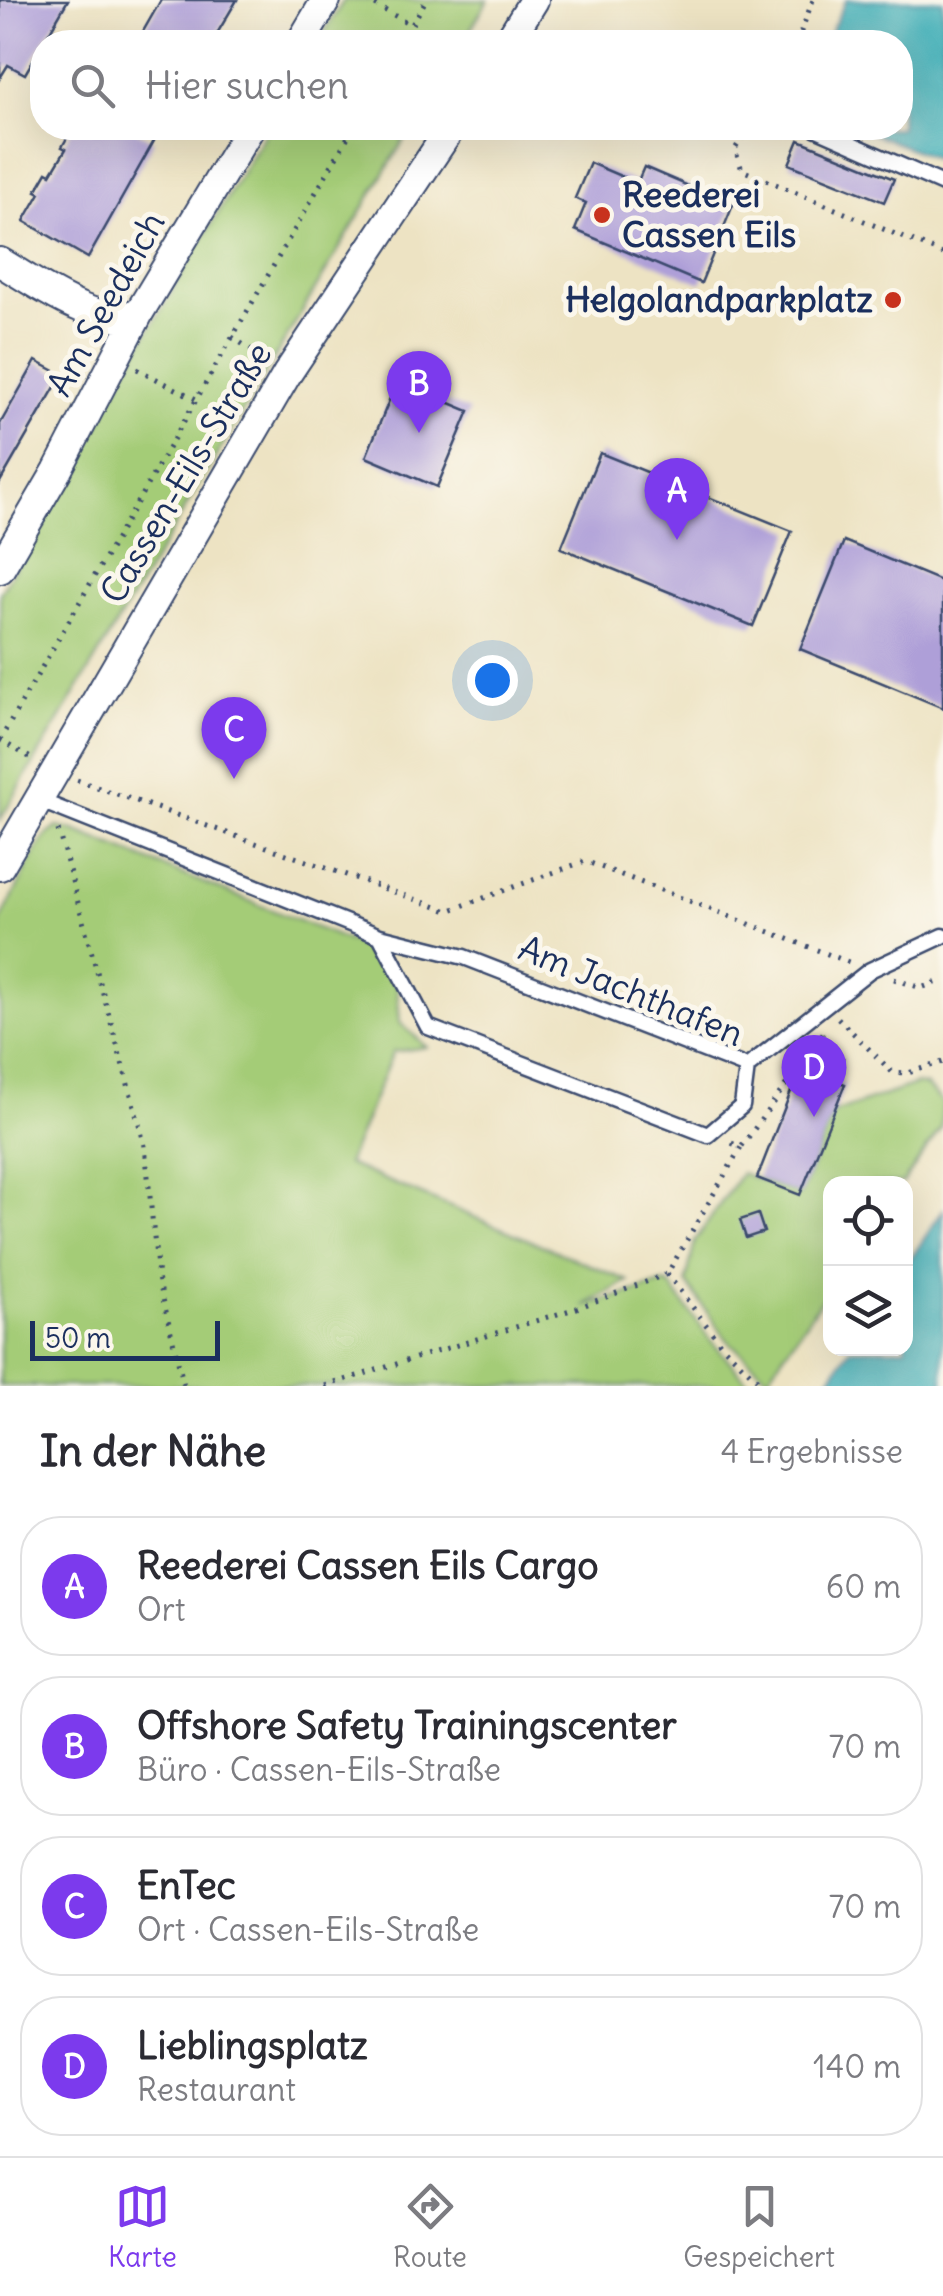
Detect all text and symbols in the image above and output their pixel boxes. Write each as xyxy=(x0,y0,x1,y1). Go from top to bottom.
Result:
search box xyxy=(30,30,913,140)
icon: search xyxy=(65,58,120,113)
text: Hier suchen xyxy=(145,62,349,109)
place label: Reederei Cassen Eils xyxy=(622,172,796,256)
street label: Am Seedeich xyxy=(36,204,174,403)
marker: Reederei Cassen Eils xyxy=(591,204,613,226)
place label: Helgolandparkplatz xyxy=(565,277,873,321)
marker: Helgolandparkplatz xyxy=(882,289,904,311)
street label: Cassen-Eils-Straße xyxy=(90,334,280,611)
pin: B xyxy=(386,350,452,433)
pin: A xyxy=(644,458,710,540)
your location xyxy=(467,655,518,706)
pin: C xyxy=(202,696,266,779)
street label: Am Jachthafen xyxy=(513,925,750,1055)
pin: D xyxy=(782,1034,846,1117)
map controls xyxy=(823,1176,913,1356)
button: locate xyxy=(823,1176,913,1266)
button: layers xyxy=(823,1266,913,1356)
scale bar xyxy=(30,1316,220,1360)
text: 50 m xyxy=(45,1320,111,1356)
text: In der Nähe xyxy=(40,1425,266,1477)
text: 4 Ergebnisse xyxy=(721,1431,903,1472)
text: Reederei Cassen Eils Cargo xyxy=(137,1542,599,1589)
text: A xyxy=(64,1566,85,1607)
text: 60 m xyxy=(826,1566,901,1607)
text: Ort xyxy=(137,1589,186,1630)
text: Offshore Safety Trainingscenter xyxy=(137,1702,677,1749)
text: B xyxy=(64,1726,85,1767)
text: 70 m xyxy=(829,1726,901,1767)
text: Büro · Cassen-Eils-Straße xyxy=(137,1749,501,1790)
text: EnTec xyxy=(137,1862,236,1909)
text: C xyxy=(64,1886,85,1927)
text: 70 m xyxy=(829,1886,901,1927)
text: Ort · Cassen-Eils-Straße xyxy=(137,1909,479,1950)
text: Lieblingsplatz xyxy=(137,2022,368,2069)
text: D xyxy=(63,2046,86,2087)
text: 140 m xyxy=(813,2046,901,2087)
text: Restaurant xyxy=(137,2069,296,2110)
tab: Karte xyxy=(108,2179,177,2275)
tab: Route xyxy=(393,2179,467,2275)
tab: Gespeichert xyxy=(683,2179,835,2275)

